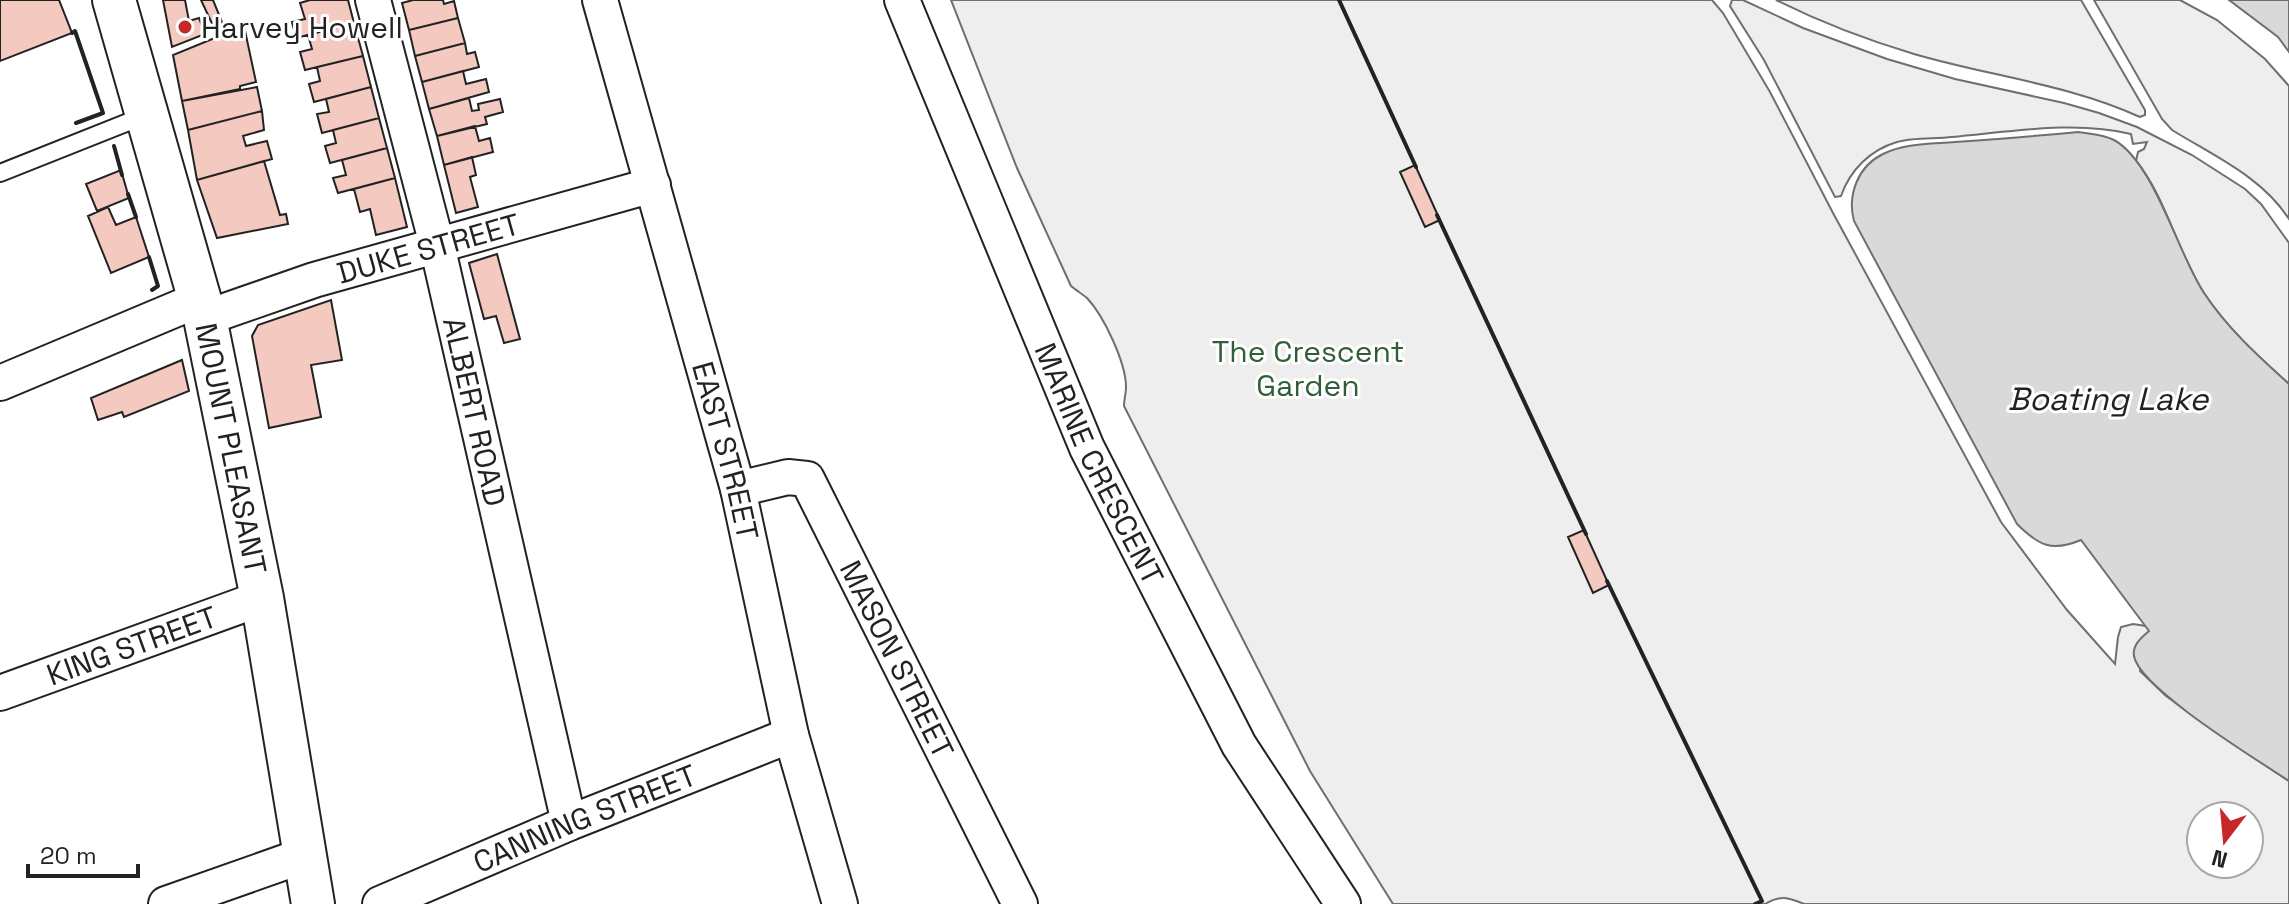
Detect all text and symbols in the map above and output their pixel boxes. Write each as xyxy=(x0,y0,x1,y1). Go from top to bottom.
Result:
place label: Harvey Howell xyxy=(201,8,403,47)
marker: Harvey Howell xyxy=(176,18,194,36)
street label: DUKE STREET xyxy=(332,204,524,292)
street label: ALBERT ROAD xyxy=(435,313,515,510)
street label: MOUNT PLEASANT xyxy=(187,320,276,578)
park label: The Crescent Garden xyxy=(1212,332,1404,405)
street label: MARINE CRESCENT xyxy=(1026,337,1173,591)
street label: EAST STREET xyxy=(683,357,768,543)
water label: Boating Lake xyxy=(2008,379,2209,419)
street label: MASON STREET xyxy=(831,554,963,765)
street label: KING STREET xyxy=(41,597,222,694)
street label: CANNING STREET xyxy=(467,755,702,881)
north arrow xyxy=(2185,800,2265,880)
scale bar xyxy=(28,828,138,878)
text: 20 m xyxy=(40,840,97,871)
text: N xyxy=(2209,844,2230,875)

